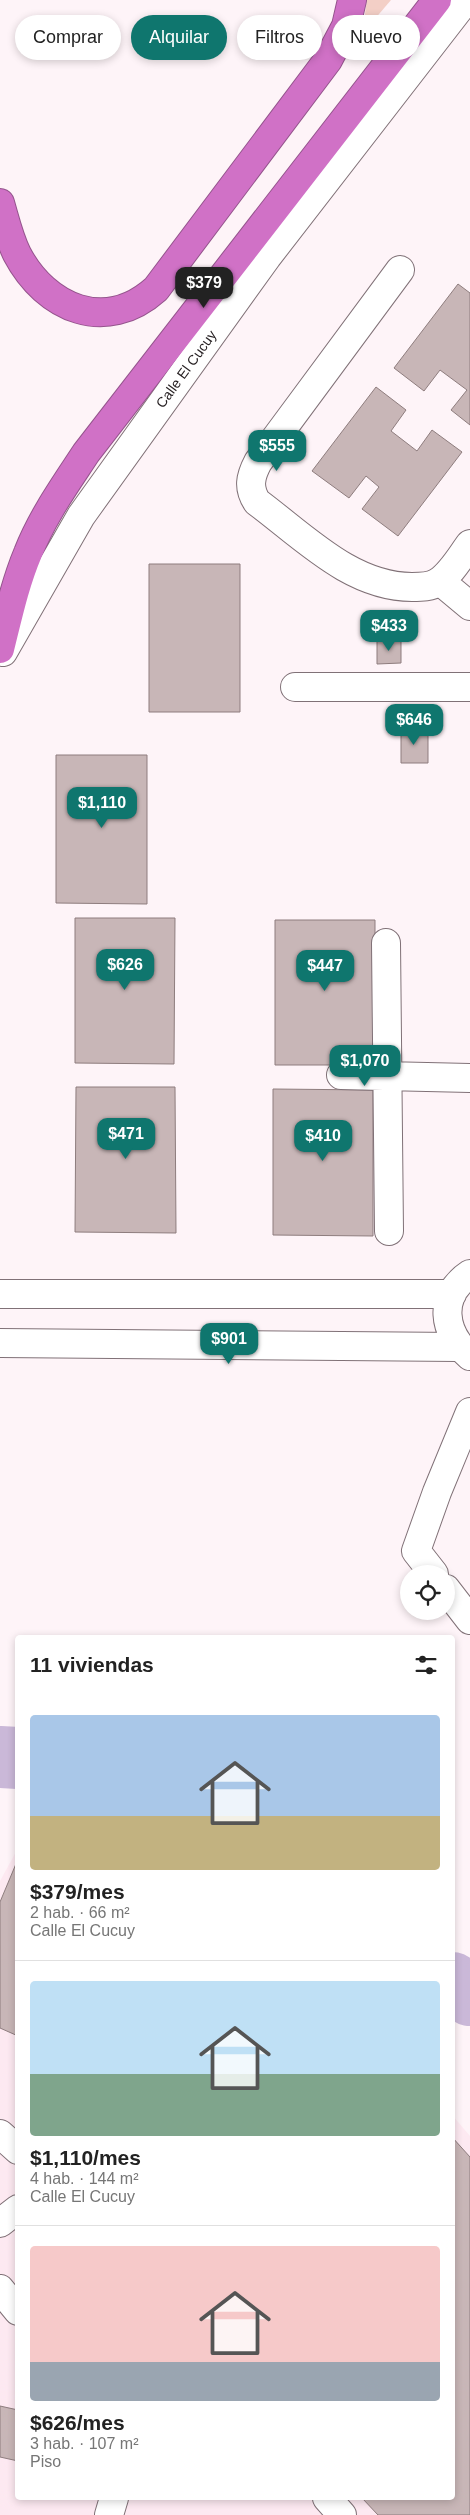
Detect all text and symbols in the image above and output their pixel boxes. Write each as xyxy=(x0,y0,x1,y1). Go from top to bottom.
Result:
chip: Comprar xyxy=(15,15,121,60)
chip: Alquilar xyxy=(131,15,227,60)
chip: Filtros xyxy=(237,15,322,60)
chip: Nuevo xyxy=(332,15,420,60)
pin: $379 xyxy=(174,266,234,309)
text: $379 xyxy=(186,274,222,291)
street label: Calle El Cucuy xyxy=(153,327,219,411)
pin: $555 xyxy=(247,430,307,472)
text: $555 xyxy=(259,437,295,454)
pin: $433 xyxy=(359,610,419,652)
text: $433 xyxy=(371,617,407,634)
pin: $646 xyxy=(384,704,444,746)
text: $646 xyxy=(396,711,432,728)
pin: $1,110 xyxy=(61,786,143,829)
text: $1,110 xyxy=(78,794,126,811)
pin: $626 xyxy=(95,948,155,991)
pin: $447 xyxy=(295,950,355,992)
text: $626 xyxy=(107,956,143,973)
text: $447 xyxy=(307,957,343,974)
pin: $1,070 xyxy=(324,1044,406,1087)
text: $1,070 xyxy=(341,1052,389,1069)
pin: $471 xyxy=(96,1118,156,1160)
pin: $410 xyxy=(293,1120,353,1162)
text: $471 xyxy=(108,1125,144,1142)
text: $410 xyxy=(305,1127,341,1144)
pin: $901 xyxy=(199,1322,259,1365)
text: $901 xyxy=(211,1330,247,1347)
map controls xyxy=(400,1565,455,1620)
button: locate xyxy=(400,1565,455,1620)
icon: filters xyxy=(412,1651,440,1679)
text: 11 viviendas xyxy=(30,1653,154,1676)
icon: home xyxy=(190,1748,280,1838)
text: $379/mes xyxy=(30,1880,125,1903)
text: 2 hab. · 66 m² xyxy=(30,1904,130,1921)
text: Calle El Cucuy xyxy=(30,1922,135,1939)
icon: home xyxy=(190,2013,280,2103)
text: $1,110/mes xyxy=(30,2146,141,2169)
text: 4 hab. · 144 m² xyxy=(30,2170,139,2187)
text: Calle El Cucuy xyxy=(30,2188,135,2205)
icon: home xyxy=(190,2278,280,2368)
text: $626/mes xyxy=(30,2411,125,2434)
text: 3 hab. · 107 m² xyxy=(30,2435,139,2452)
text: Piso xyxy=(30,2453,61,2470)

